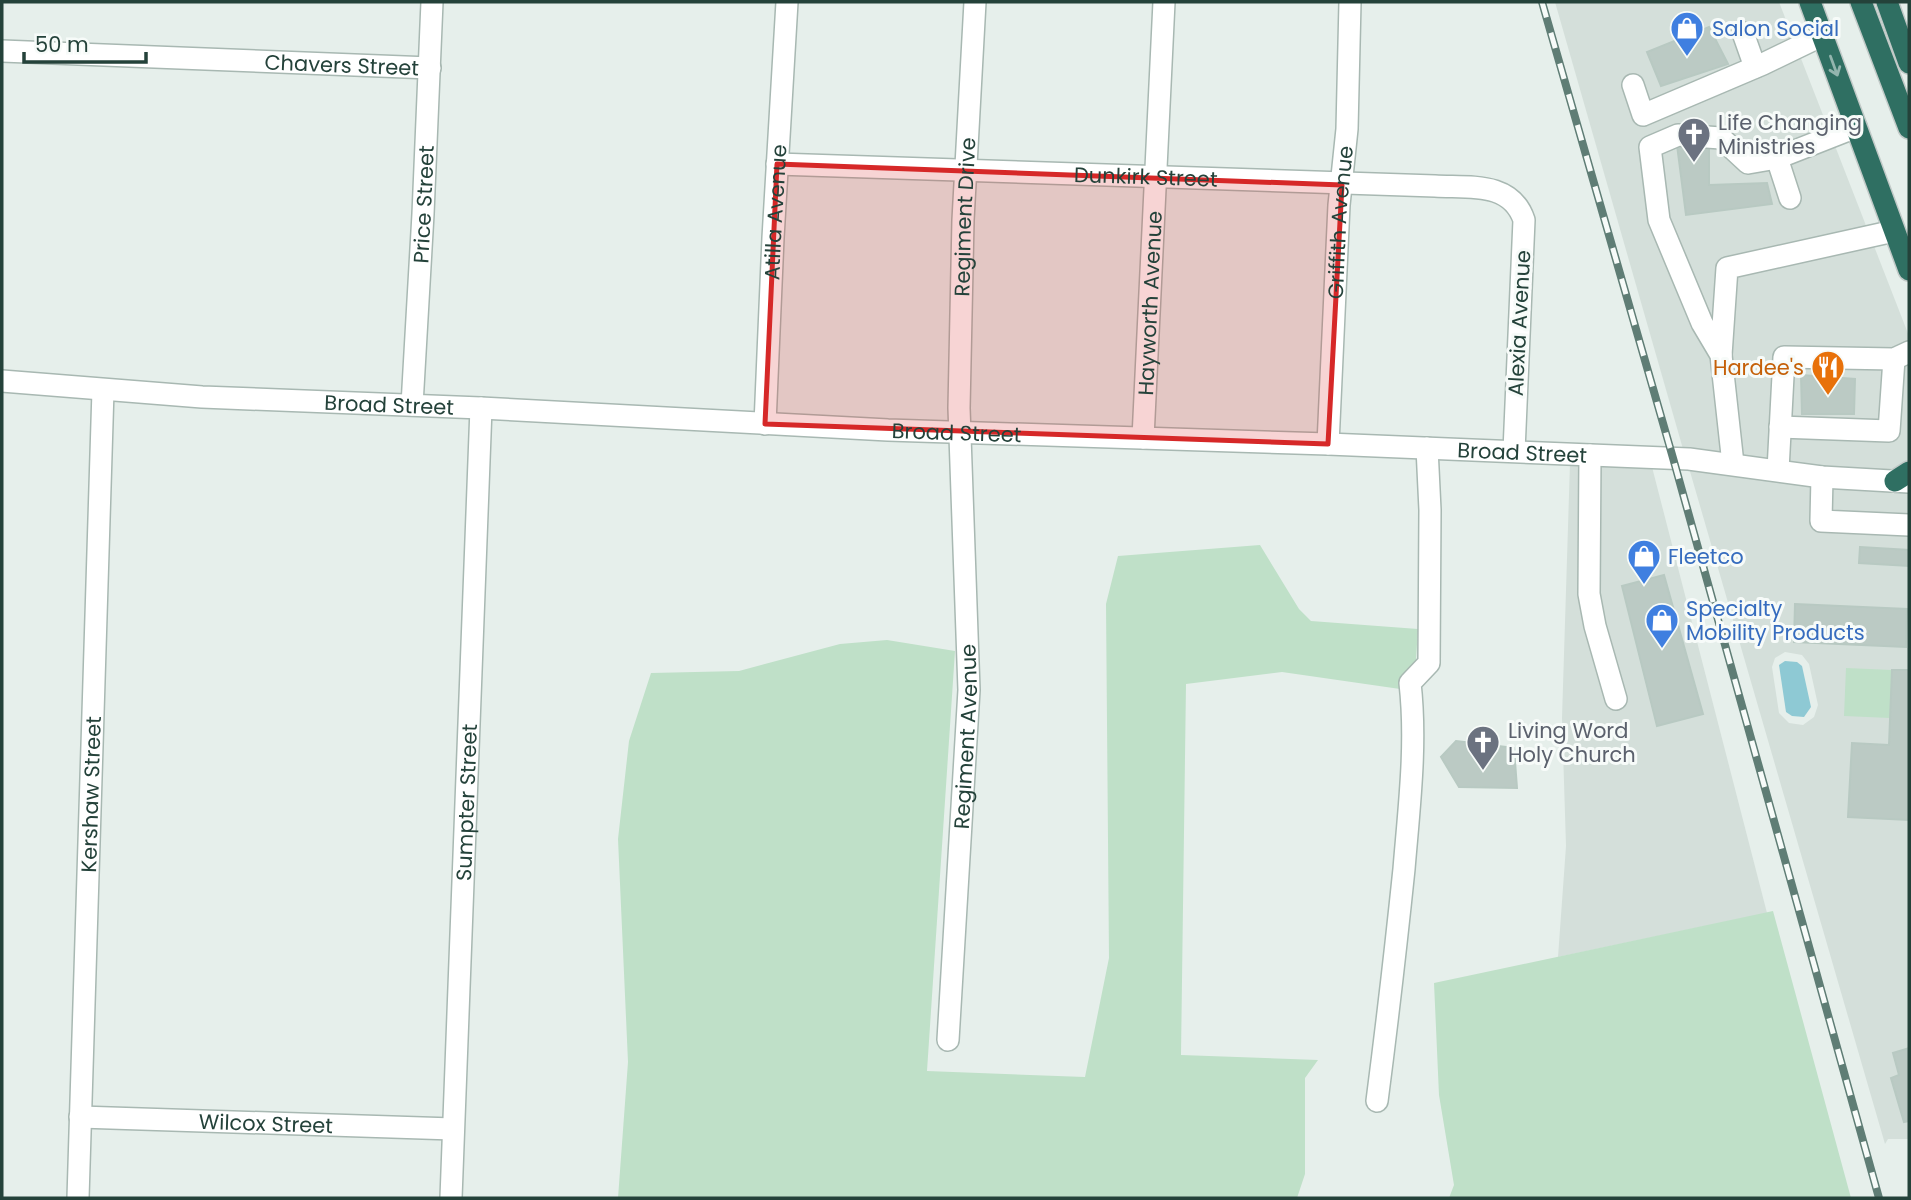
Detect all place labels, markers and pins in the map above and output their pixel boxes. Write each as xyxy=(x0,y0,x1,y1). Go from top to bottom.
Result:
shop icon: Salon Social xyxy=(1668,9,1706,58)
place label: Salon Social xyxy=(1712,14,1839,43)
place label: Life Changing Ministries xyxy=(1718,108,1862,161)
church icon: Life Changing Ministries xyxy=(1675,115,1713,164)
restaurant icon: Hardee's xyxy=(1809,348,1847,397)
place label: Hardee's xyxy=(1713,353,1804,382)
shop icon: Fleetco xyxy=(1625,537,1663,586)
place label: Fleetco xyxy=(1668,542,1744,571)
place label: Specialty Mobility Products xyxy=(1686,594,1865,647)
shop icon: Specialty Mobility Products xyxy=(1643,601,1681,650)
place label: Living Word Holy Church xyxy=(1508,716,1636,769)
church icon: Living Word Holy Church xyxy=(1464,723,1502,772)

